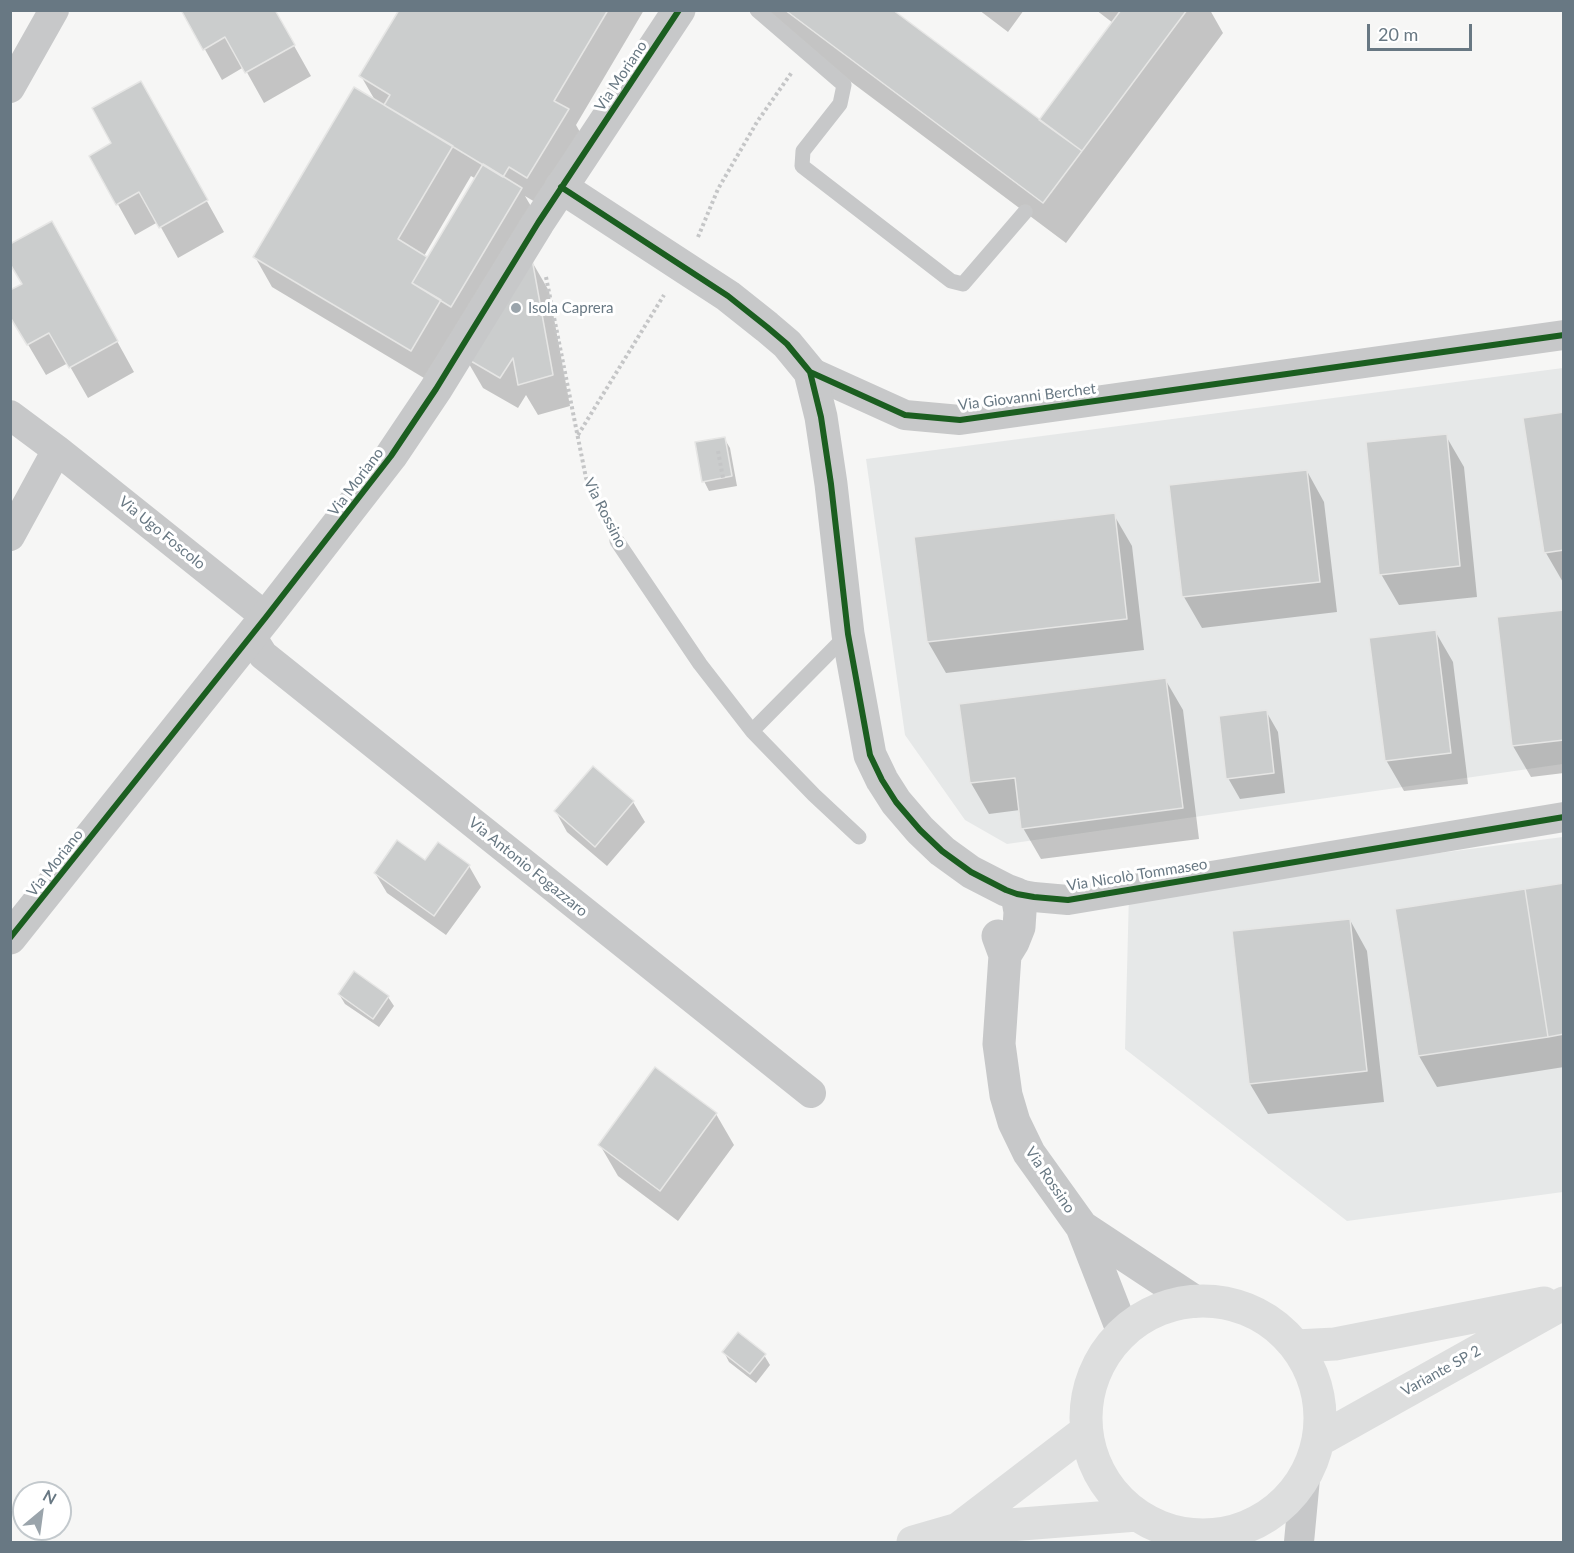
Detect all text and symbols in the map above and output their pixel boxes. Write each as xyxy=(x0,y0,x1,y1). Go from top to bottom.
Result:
scale bar xyxy=(1370,12,1475,50)
text: 20 m xyxy=(1378,23,1418,45)
street label: Via Moriano xyxy=(591,38,651,114)
place label: Isola Caprera xyxy=(528,299,614,317)
marker: Isola Caprera xyxy=(509,301,523,315)
street label: Via Giovanni Berchet xyxy=(957,380,1097,414)
street label: Via Moriano xyxy=(325,444,387,520)
street label: Via Rossino xyxy=(580,475,630,551)
street label: Via Ugo Foscolo xyxy=(115,493,209,573)
street label: Via Antonio Fogazzaro xyxy=(465,813,591,921)
street label: Via Moriano xyxy=(23,826,87,900)
street label: Via Nicolò Tommaseo xyxy=(1065,855,1209,895)
street label: Via Rossino xyxy=(1021,1143,1079,1217)
street label: Variante SP 2 xyxy=(1398,1342,1484,1400)
north arrow xyxy=(12,1481,72,1541)
text: N xyxy=(40,1485,60,1508)

